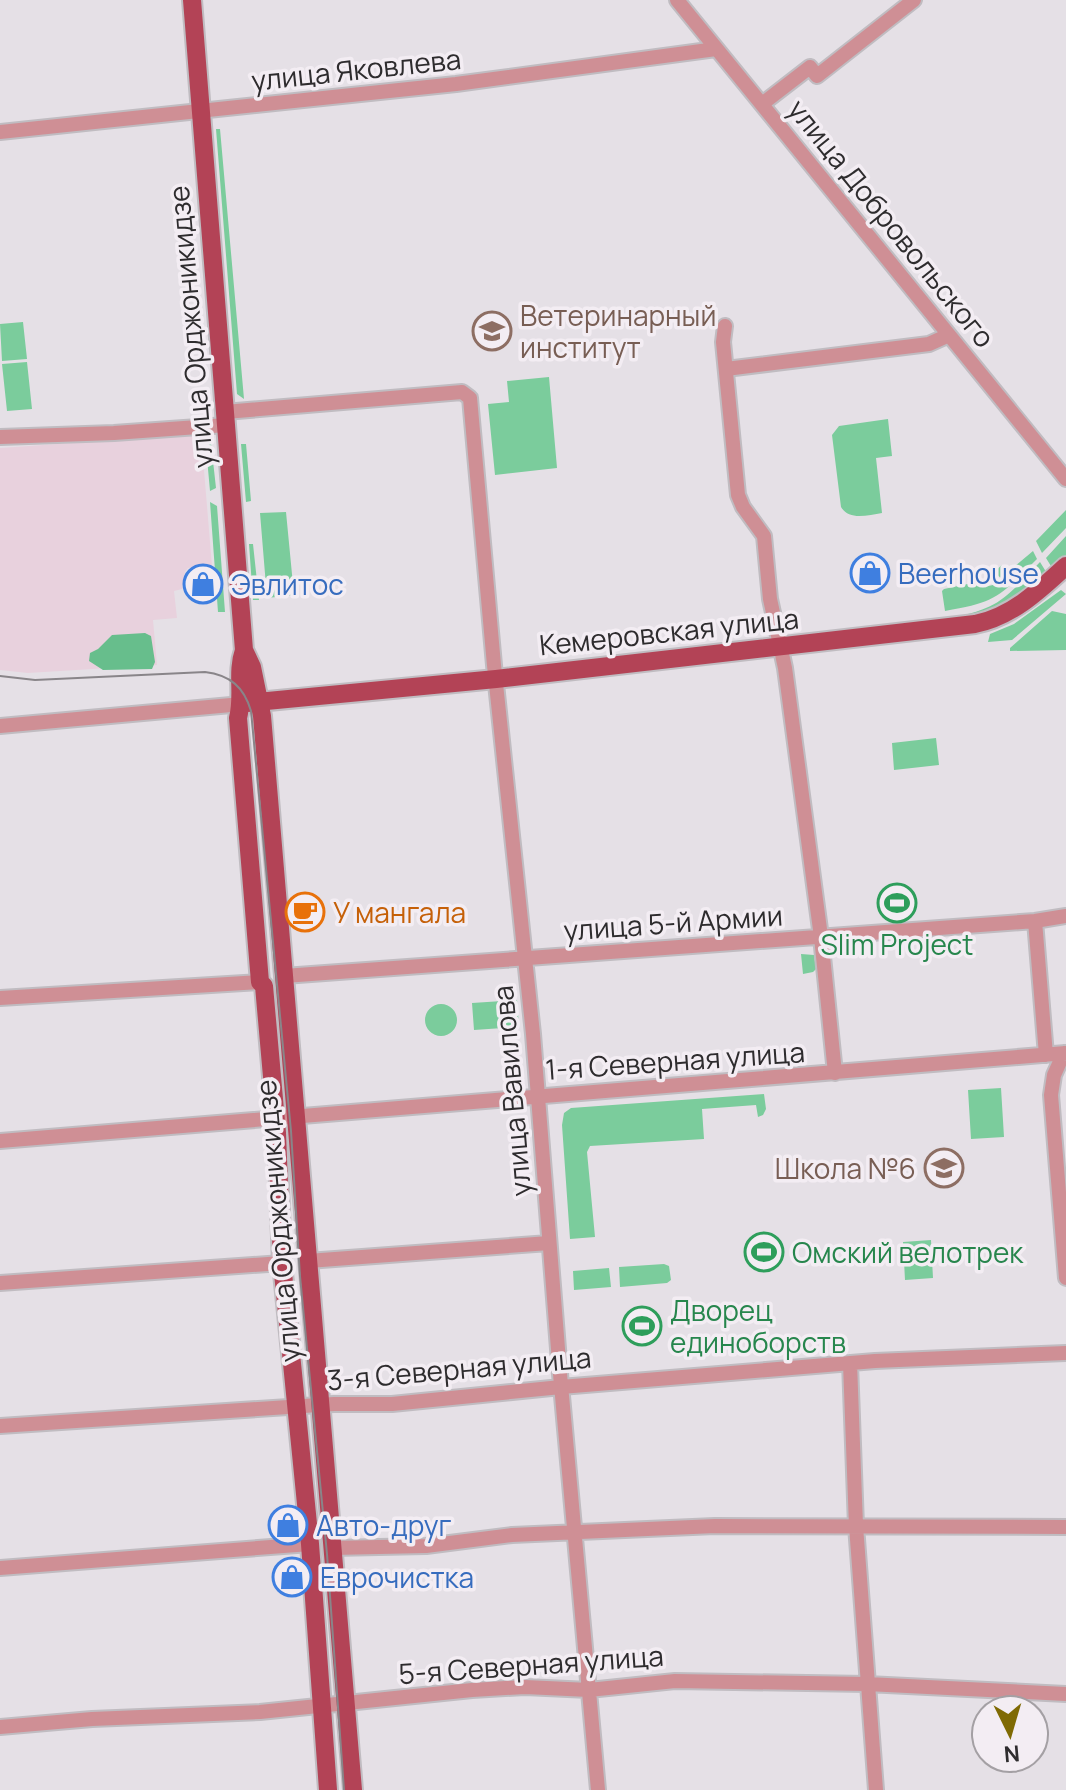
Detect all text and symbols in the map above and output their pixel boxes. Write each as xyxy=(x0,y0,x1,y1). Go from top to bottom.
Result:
street label: улица Яковлева xyxy=(249,39,463,99)
street label: улица Добровольского xyxy=(780,91,1004,355)
street label: улица Орджоникидзе xyxy=(159,184,221,470)
place label: Ветеринарный институт xyxy=(520,296,716,366)
school or university icon: Ветеринарный институт xyxy=(471,310,513,352)
shop icon: Beerhouse xyxy=(849,552,891,594)
place label: Beerhouse xyxy=(898,554,1039,592)
shop icon: Эвлитос xyxy=(182,563,224,605)
place label: Эвлитос xyxy=(231,565,344,603)
street label: Кемеровская улица xyxy=(537,598,801,664)
sports icon: Slim Project xyxy=(876,882,918,924)
cafe icon: У мангала xyxy=(284,891,326,933)
place label: У мангала xyxy=(333,893,466,931)
street label: улица 5-й Армии xyxy=(562,895,784,949)
place label: Slim Project xyxy=(820,925,974,963)
street label: улица Вавилова xyxy=(483,984,539,1198)
street label: 1-я Северная улица xyxy=(544,1032,806,1088)
street label: улица Орджоникидзе xyxy=(246,1078,308,1364)
school or university icon: Школа №6 xyxy=(923,1147,965,1189)
place label: Школа №6 xyxy=(775,1149,916,1187)
sports icon: Омский велотрек xyxy=(743,1231,785,1273)
place label: Омский велотрек xyxy=(792,1233,1024,1271)
place label: Дворец единоборств xyxy=(670,1291,846,1361)
sports icon: Дворец единоборств xyxy=(621,1305,663,1347)
street label: 3-я Северная улица xyxy=(325,1338,593,1398)
shop icon: Авто-друг xyxy=(267,1504,309,1546)
place label: Авто-друг xyxy=(316,1506,452,1544)
shop icon: Еврочистка xyxy=(271,1556,313,1598)
place label: Еврочистка xyxy=(320,1558,474,1596)
street label: 5-я Северная улица xyxy=(397,1636,665,1692)
north arrow xyxy=(970,1694,1050,1774)
text: N xyxy=(1003,1738,1021,1770)

